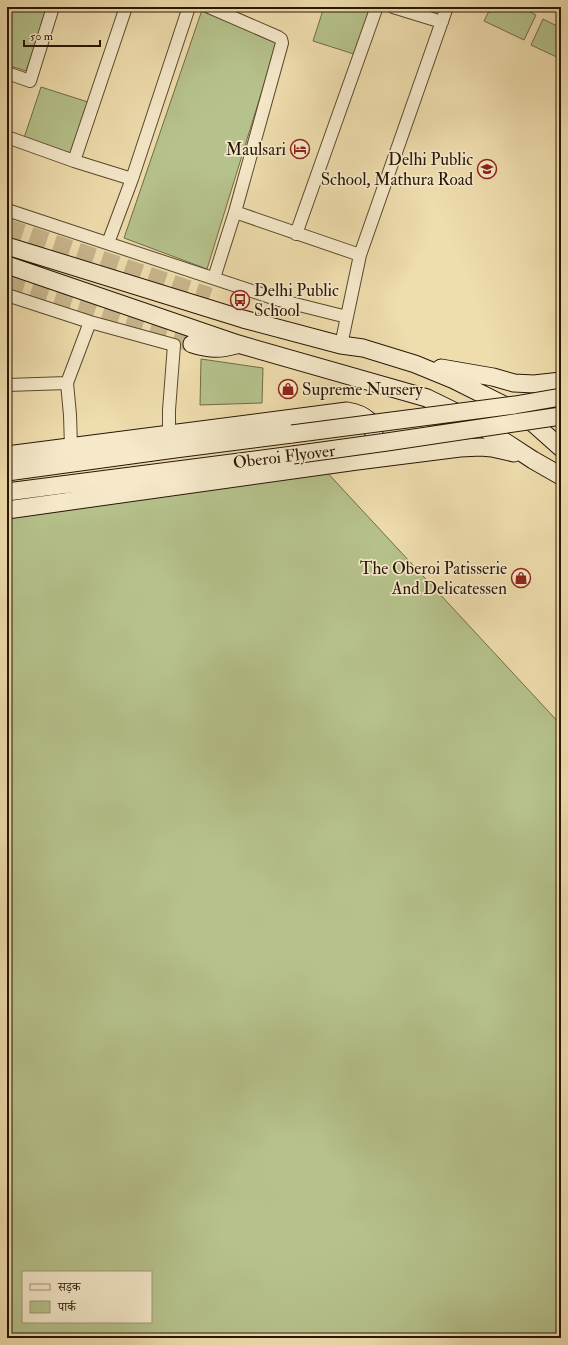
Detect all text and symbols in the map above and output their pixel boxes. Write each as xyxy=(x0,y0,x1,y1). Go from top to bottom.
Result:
scale bar xyxy=(24,22,100,48)
text: 50 m xyxy=(30,29,54,44)
hotel icon: Maulsari xyxy=(289,138,311,160)
place label: Maulsari xyxy=(226,139,286,160)
place label: Delhi Public School, Mathura Road xyxy=(321,149,474,190)
school or university icon: Delhi Public School, Mathura Road xyxy=(476,158,498,180)
place label: Delhi Public School xyxy=(254,280,339,321)
bus stop icon: Delhi Public School xyxy=(229,289,251,311)
shop icon: Supreme Nursery xyxy=(277,378,299,400)
place label: Supreme Nursery xyxy=(302,379,423,401)
street label: Oberoi Flyover xyxy=(232,440,337,474)
place label: The Oberoi Patisserie And Delicatessen xyxy=(360,558,507,599)
shop icon: The Oberoi Patisserie And Delicatessen xyxy=(510,567,532,589)
legend xyxy=(22,1271,152,1323)
text: सड़क xyxy=(57,1280,82,1295)
text: पार्क xyxy=(57,1300,77,1315)

